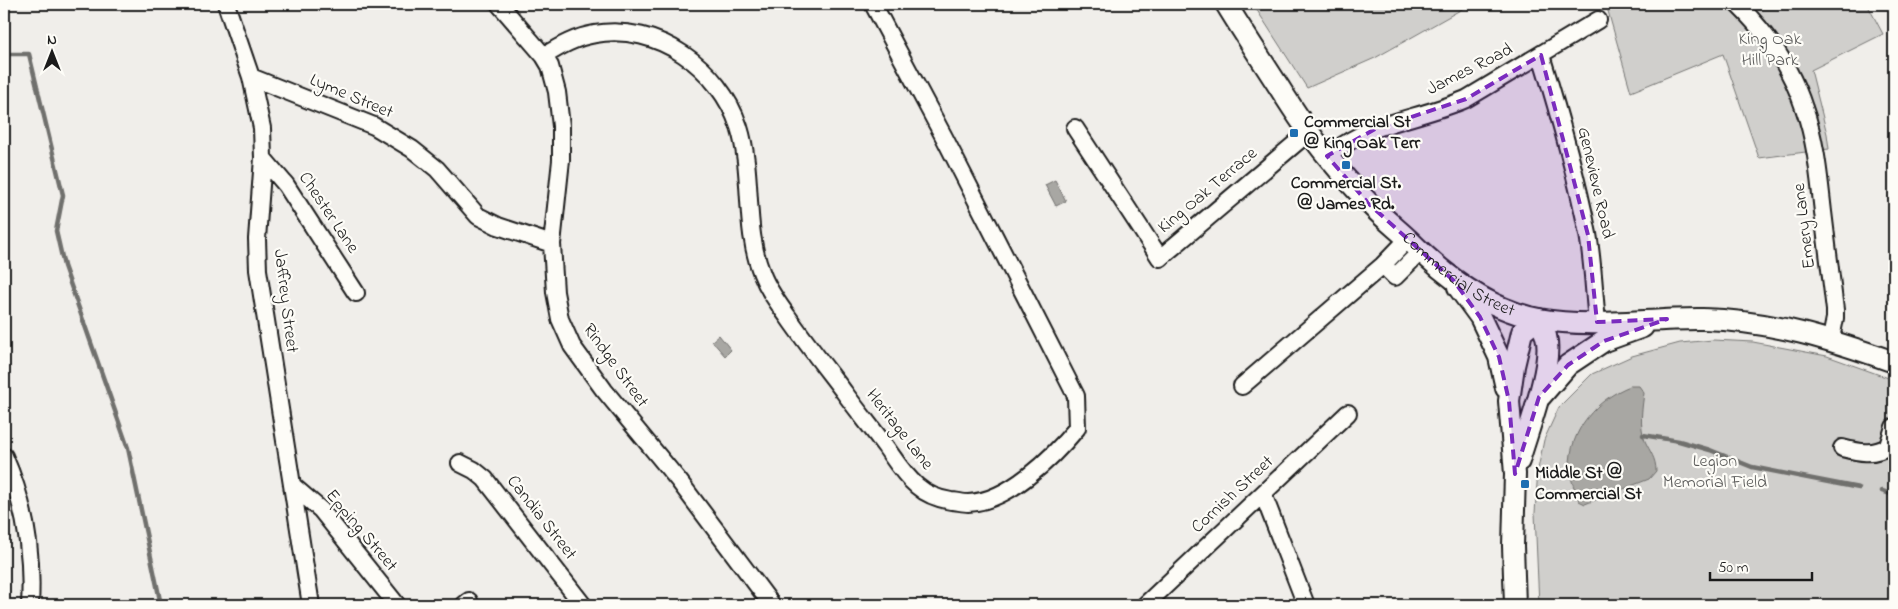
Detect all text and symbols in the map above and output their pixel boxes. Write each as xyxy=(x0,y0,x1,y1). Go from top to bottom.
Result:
park label: King Oak Hill Park xyxy=(1739,27,1802,74)
north arrow xyxy=(28,28,78,78)
text: N xyxy=(47,30,57,51)
street label: James Road xyxy=(1423,37,1517,103)
street label: Lyme Street xyxy=(305,68,397,126)
place label: Commercial St @ King Oak Terr xyxy=(1304,110,1421,158)
street label: Genevieve Road xyxy=(1570,125,1620,241)
marker: Commercial St @ King Oak Terr xyxy=(1288,127,1300,139)
street label: King Oak Terrace xyxy=(1153,141,1265,241)
marker: Commercial St. @ James Rd. xyxy=(1340,159,1352,171)
street label: Chester Lane xyxy=(291,167,365,260)
place label: Commercial St. @ James Rd. xyxy=(1291,171,1402,218)
street label: Emery Lane xyxy=(1787,181,1823,270)
street label: Commercial Street xyxy=(1395,226,1518,325)
street label: Jaffrey Street xyxy=(266,248,304,354)
street label: Rindge Street xyxy=(575,319,654,414)
street label: Heritage Lane xyxy=(858,384,940,478)
park label: Legion Memorial Field xyxy=(1663,449,1767,496)
street label: Cornish Street xyxy=(1186,450,1280,540)
place label: Middle St @ Commercial St xyxy=(1535,461,1643,508)
street label: Candia Street xyxy=(500,470,582,566)
marker: Middle St @ Commercial St xyxy=(1519,478,1531,490)
street label: Epping Street xyxy=(318,484,403,579)
scale bar xyxy=(1710,549,1813,581)
text: 50 m xyxy=(1718,557,1749,579)

